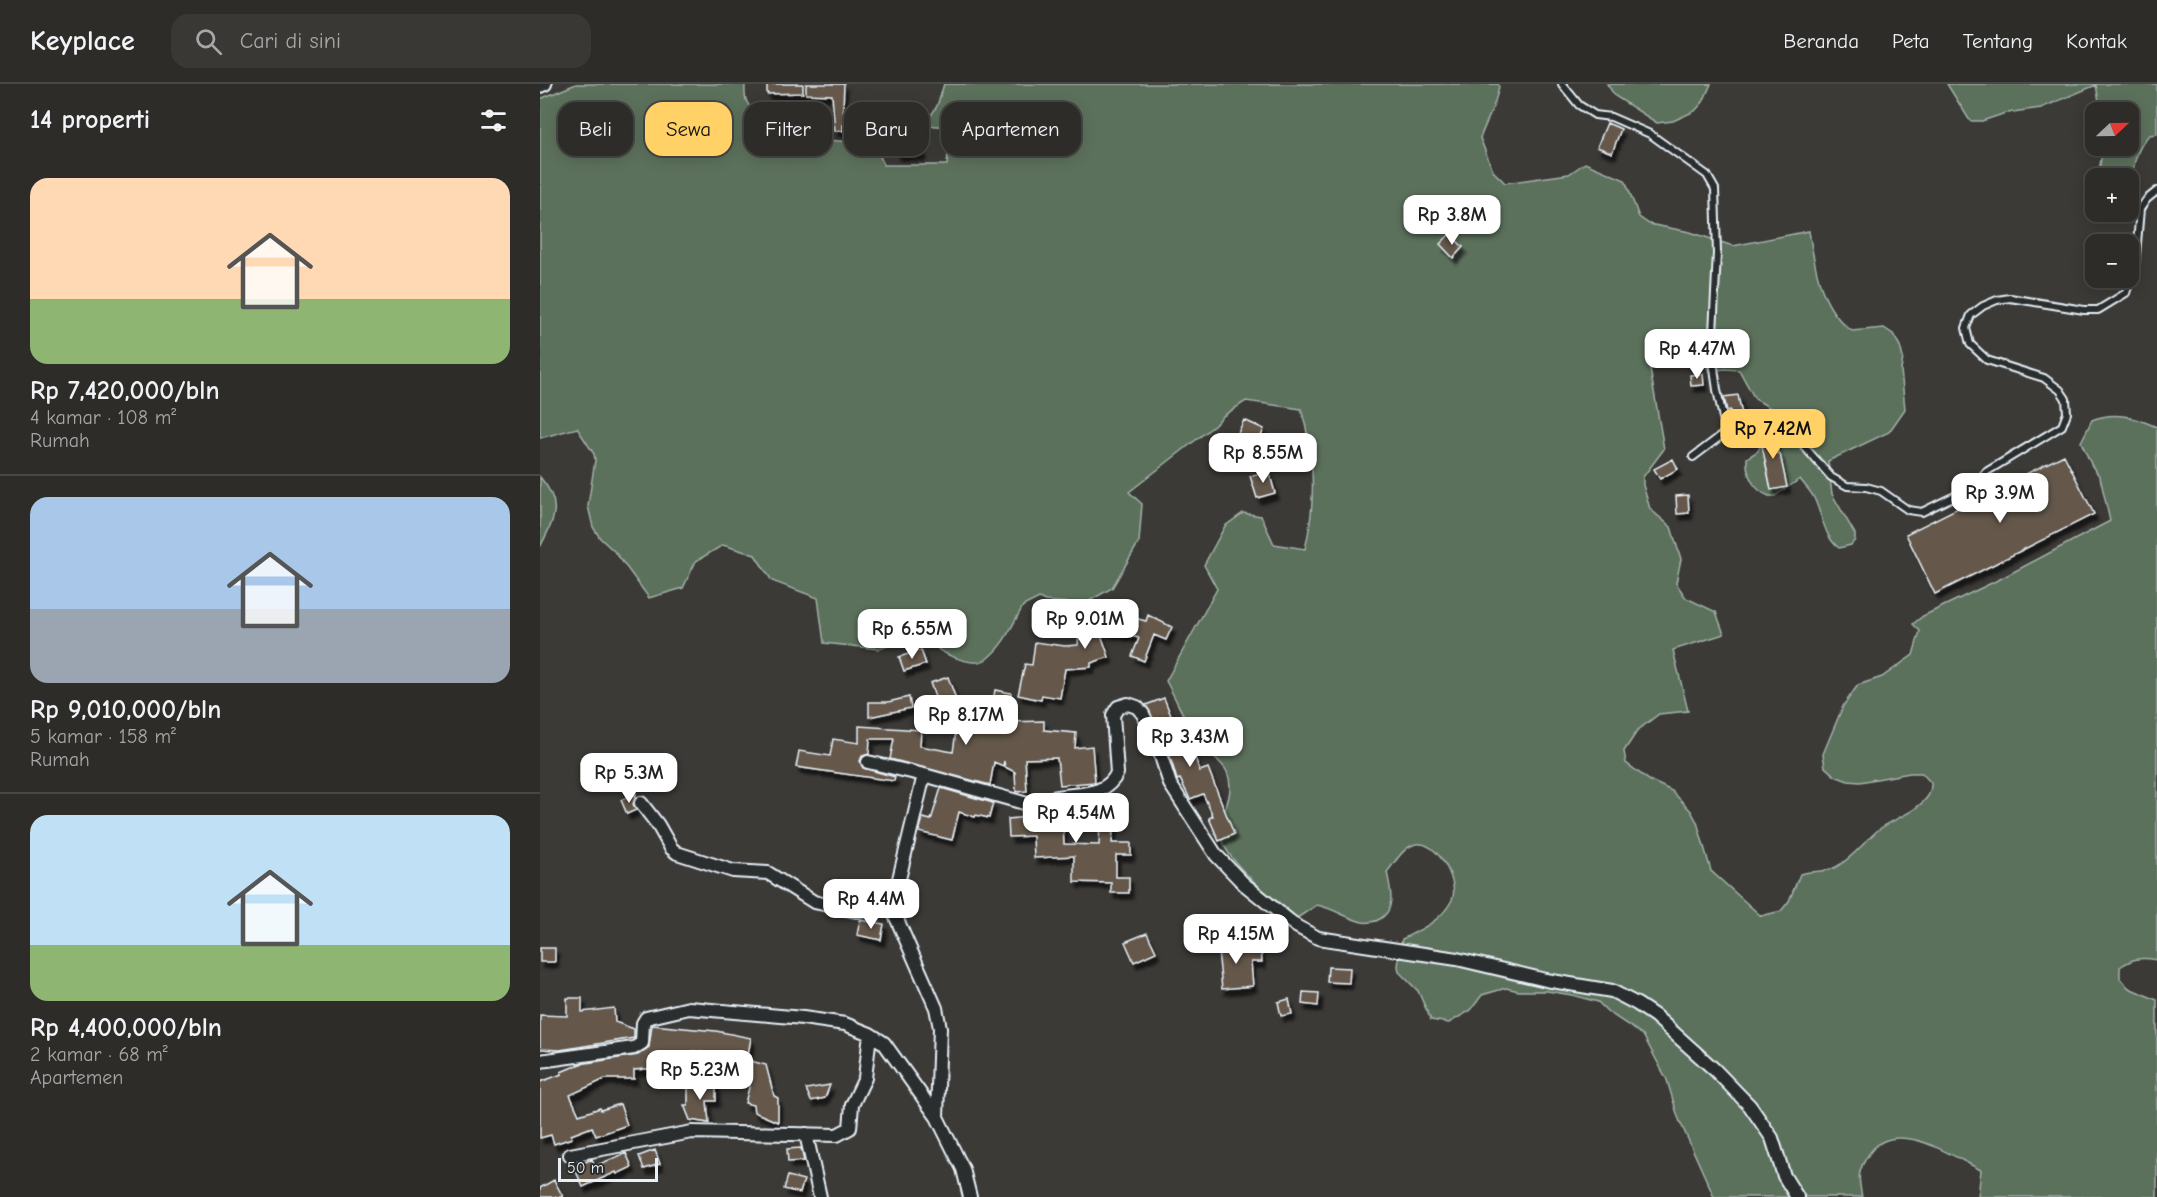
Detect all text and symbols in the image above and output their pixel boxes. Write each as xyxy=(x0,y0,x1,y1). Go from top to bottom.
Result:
search box xyxy=(171,14,591,68)
text: Keyplace xyxy=(30,25,135,57)
icon: search xyxy=(192,25,225,58)
text: Cari di sini xyxy=(240,28,341,54)
text: Beranda xyxy=(1783,29,1859,53)
text: Peta xyxy=(1892,29,1930,53)
text: Tentang xyxy=(1963,29,2033,53)
text: Kontak xyxy=(2066,29,2127,53)
chip: Beli xyxy=(558,102,633,156)
chip: Sewa xyxy=(645,102,732,156)
chip: Filter xyxy=(744,102,832,156)
chip: Baru xyxy=(844,102,929,156)
chip: Apartemen xyxy=(941,102,1081,156)
north arrow xyxy=(2085,102,2139,156)
map controls xyxy=(2085,102,2139,288)
icon: filters xyxy=(477,104,510,137)
text: 14 properti xyxy=(30,105,150,135)
button: + xyxy=(2085,168,2139,222)
pin: Rp 3.8M xyxy=(1397,195,1507,246)
text: Rp 3.8M xyxy=(1417,203,1487,226)
icon: home xyxy=(216,217,324,325)
button: − xyxy=(2085,234,2139,288)
pin: Rp 4.47M xyxy=(1635,329,1759,380)
text: Rp 4.47M xyxy=(1659,337,1735,360)
text: Rp 7,420,000/bln xyxy=(30,376,220,406)
text: 4 kamar · 108 m² xyxy=(30,406,176,429)
pin: Rp 7.42M xyxy=(1711,409,1835,460)
text: Rp 7.42M xyxy=(1734,417,1812,440)
text: Rumah xyxy=(30,429,90,452)
pin: Rp 8.55M xyxy=(1201,433,1325,484)
text: Rp 8.55M xyxy=(1223,441,1303,464)
pin: Rp 3.9M xyxy=(1945,473,2055,524)
text: Rp 3.9M xyxy=(1965,481,2035,504)
icon: home xyxy=(216,536,324,644)
pin: Rp 9.01M xyxy=(1023,599,1147,650)
text: Rp 9.01M xyxy=(1046,607,1124,630)
pin: Rp 6.55M xyxy=(850,609,974,660)
text: Rp 6.55M xyxy=(872,617,952,640)
text: Rp 9,010,000/bln xyxy=(30,695,221,725)
pin: Rp 8.17M xyxy=(904,695,1028,746)
text: Rp 8.17M xyxy=(928,703,1004,726)
pin: Rp 3.43M xyxy=(1128,717,1252,768)
text: 5 kamar · 158 m² xyxy=(30,725,176,748)
text: Rp 3.43M xyxy=(1151,725,1229,748)
text: Rumah xyxy=(30,748,90,771)
pin: Rp 5.3M xyxy=(574,753,684,804)
text: Rp 5.3M xyxy=(594,761,664,784)
pin: Rp 4.54M xyxy=(1014,793,1138,844)
text: Rp 4.54M xyxy=(1037,801,1115,824)
icon: home xyxy=(216,854,324,962)
pin: Rp 4.4M xyxy=(816,879,926,930)
text: Rp 4.4M xyxy=(837,887,905,910)
pin: Rp 4.15M xyxy=(1174,914,1298,965)
text: Rp 4.15M xyxy=(1198,922,1274,945)
text: Rp 4,400,000/bln xyxy=(30,1013,222,1043)
text: 2 kamar · 68 m² xyxy=(30,1043,168,1066)
pin: Rp 5.23M xyxy=(638,1050,762,1101)
text: Rp 5.23M xyxy=(660,1058,740,1081)
text: Apartemen xyxy=(30,1066,123,1089)
scale bar xyxy=(558,1155,658,1182)
text: 50 m xyxy=(567,1159,604,1177)

